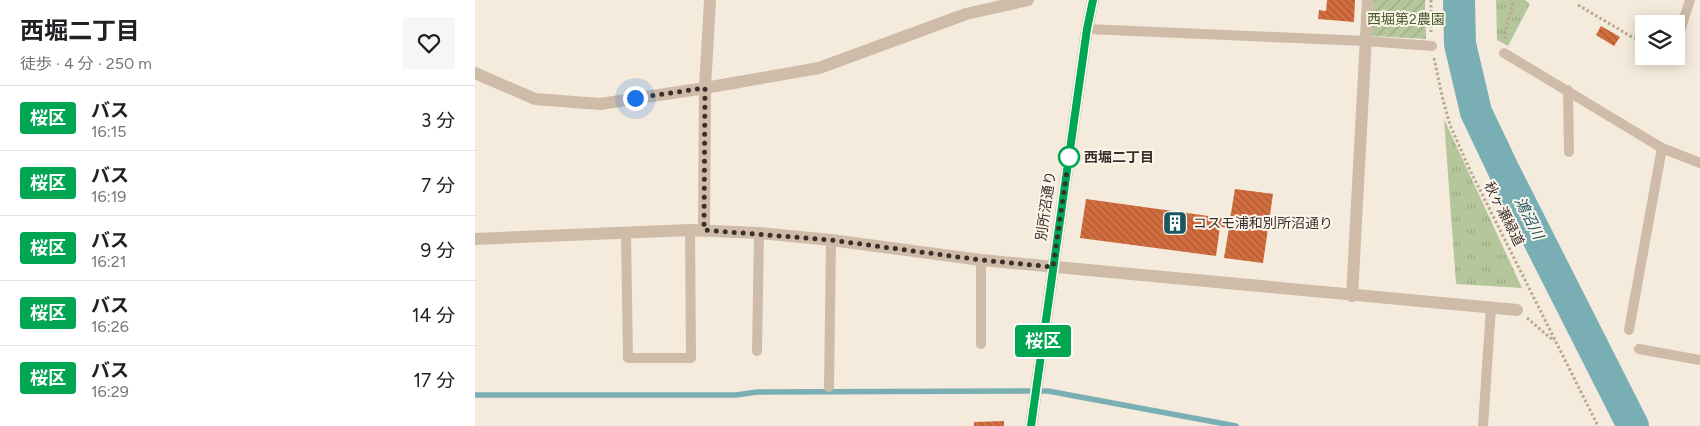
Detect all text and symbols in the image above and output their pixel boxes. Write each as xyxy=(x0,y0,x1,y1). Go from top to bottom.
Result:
park label: 西堀第2農園 xyxy=(1367,11,1445,28)
map controls xyxy=(1635,15,1685,65)
button: layers xyxy=(1635,15,1685,65)
text: 西堀二丁目 xyxy=(20,16,140,45)
button: heart xyxy=(403,17,455,69)
text: 徒歩 · 4 分 · 250 m xyxy=(20,54,152,73)
your location xyxy=(623,86,648,111)
text: バス xyxy=(91,99,129,122)
text: 桜区 xyxy=(30,107,66,129)
text: 3 分 xyxy=(421,109,455,132)
text: 16:15 xyxy=(91,122,127,141)
marker: 西堀二丁目 xyxy=(1058,146,1080,168)
place label: 西堀二丁目 xyxy=(1084,149,1154,166)
text: バス xyxy=(91,164,129,187)
street label: 別所沼通り xyxy=(1033,170,1059,242)
text: 桜区 xyxy=(30,172,66,194)
text: 7 分 xyxy=(421,174,455,197)
street label: 秋ヶ瀬緑道 xyxy=(1481,179,1527,249)
text: 16:19 xyxy=(91,187,126,206)
water label: 鴻沼川 xyxy=(1511,194,1548,244)
building icon: コスモ浦和別所沼通り xyxy=(1162,210,1188,236)
place label: コスモ浦和別所沼通り xyxy=(1193,215,1333,232)
text: バス xyxy=(91,229,129,252)
text: 桜区 xyxy=(30,237,66,259)
text: 9 分 xyxy=(421,239,455,262)
text: 16:21 xyxy=(91,252,126,271)
text: バス xyxy=(91,294,129,317)
text: 桜区 xyxy=(30,302,66,324)
text: 14 分 xyxy=(412,304,455,327)
text: 16:26 xyxy=(91,317,129,336)
line badge: 桜区 xyxy=(1021,325,1065,357)
text: 桜区 xyxy=(1025,330,1061,352)
text: バス xyxy=(91,359,129,382)
text: 桜区 xyxy=(30,367,66,389)
text: 17 分 xyxy=(413,369,455,392)
text: 16:29 xyxy=(91,382,129,401)

